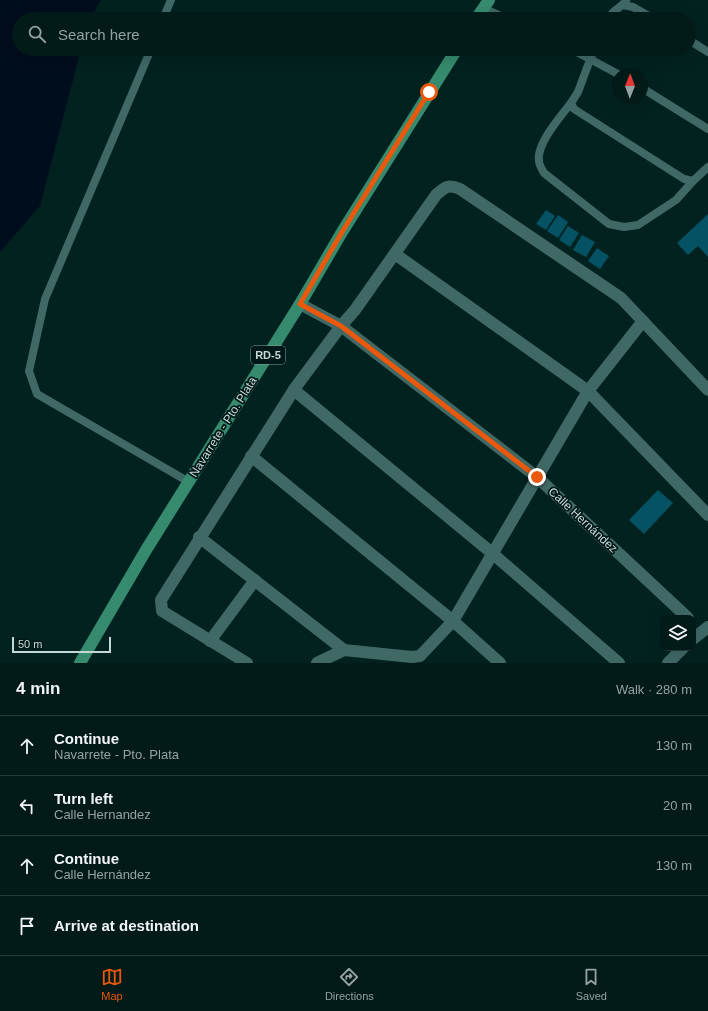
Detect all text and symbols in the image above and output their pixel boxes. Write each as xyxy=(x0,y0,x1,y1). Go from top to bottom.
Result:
search box xyxy=(12,12,696,56)
icon: search xyxy=(26,23,48,45)
text: Search here xyxy=(58,26,140,43)
north arrow xyxy=(612,68,648,104)
route start xyxy=(420,83,438,101)
road number: RD-5 xyxy=(251,346,285,364)
street label: Navarrete - Pto. Plata xyxy=(186,374,260,480)
route end xyxy=(528,468,546,486)
street label: Calle Hernández xyxy=(546,484,620,556)
map controls xyxy=(660,615,696,651)
button: layers xyxy=(660,615,696,651)
scale bar xyxy=(12,635,111,654)
text: 50 m xyxy=(18,638,42,650)
text: 4 min xyxy=(16,679,60,698)
text: Walk · 280 m xyxy=(616,682,692,697)
text: Continue xyxy=(54,730,119,747)
icon: ahead xyxy=(16,735,38,757)
text: 130 m xyxy=(656,738,692,753)
text: Navarrete - Pto. Plata xyxy=(54,747,179,762)
text: Turn left xyxy=(54,790,113,807)
icon: left xyxy=(16,795,38,817)
text: 20 m xyxy=(663,798,692,813)
text: Calle Hernandez xyxy=(54,807,151,822)
text: Continue xyxy=(54,850,119,867)
icon: ahead xyxy=(16,855,38,877)
text: 130 m xyxy=(656,858,692,873)
text: Calle Hernández xyxy=(54,867,151,882)
icon: arrive xyxy=(16,915,38,937)
text: Arrive at destination xyxy=(54,917,199,934)
tab: Map xyxy=(101,966,123,1002)
tab: Directions xyxy=(325,966,374,1002)
tab: Saved xyxy=(576,966,607,1002)

